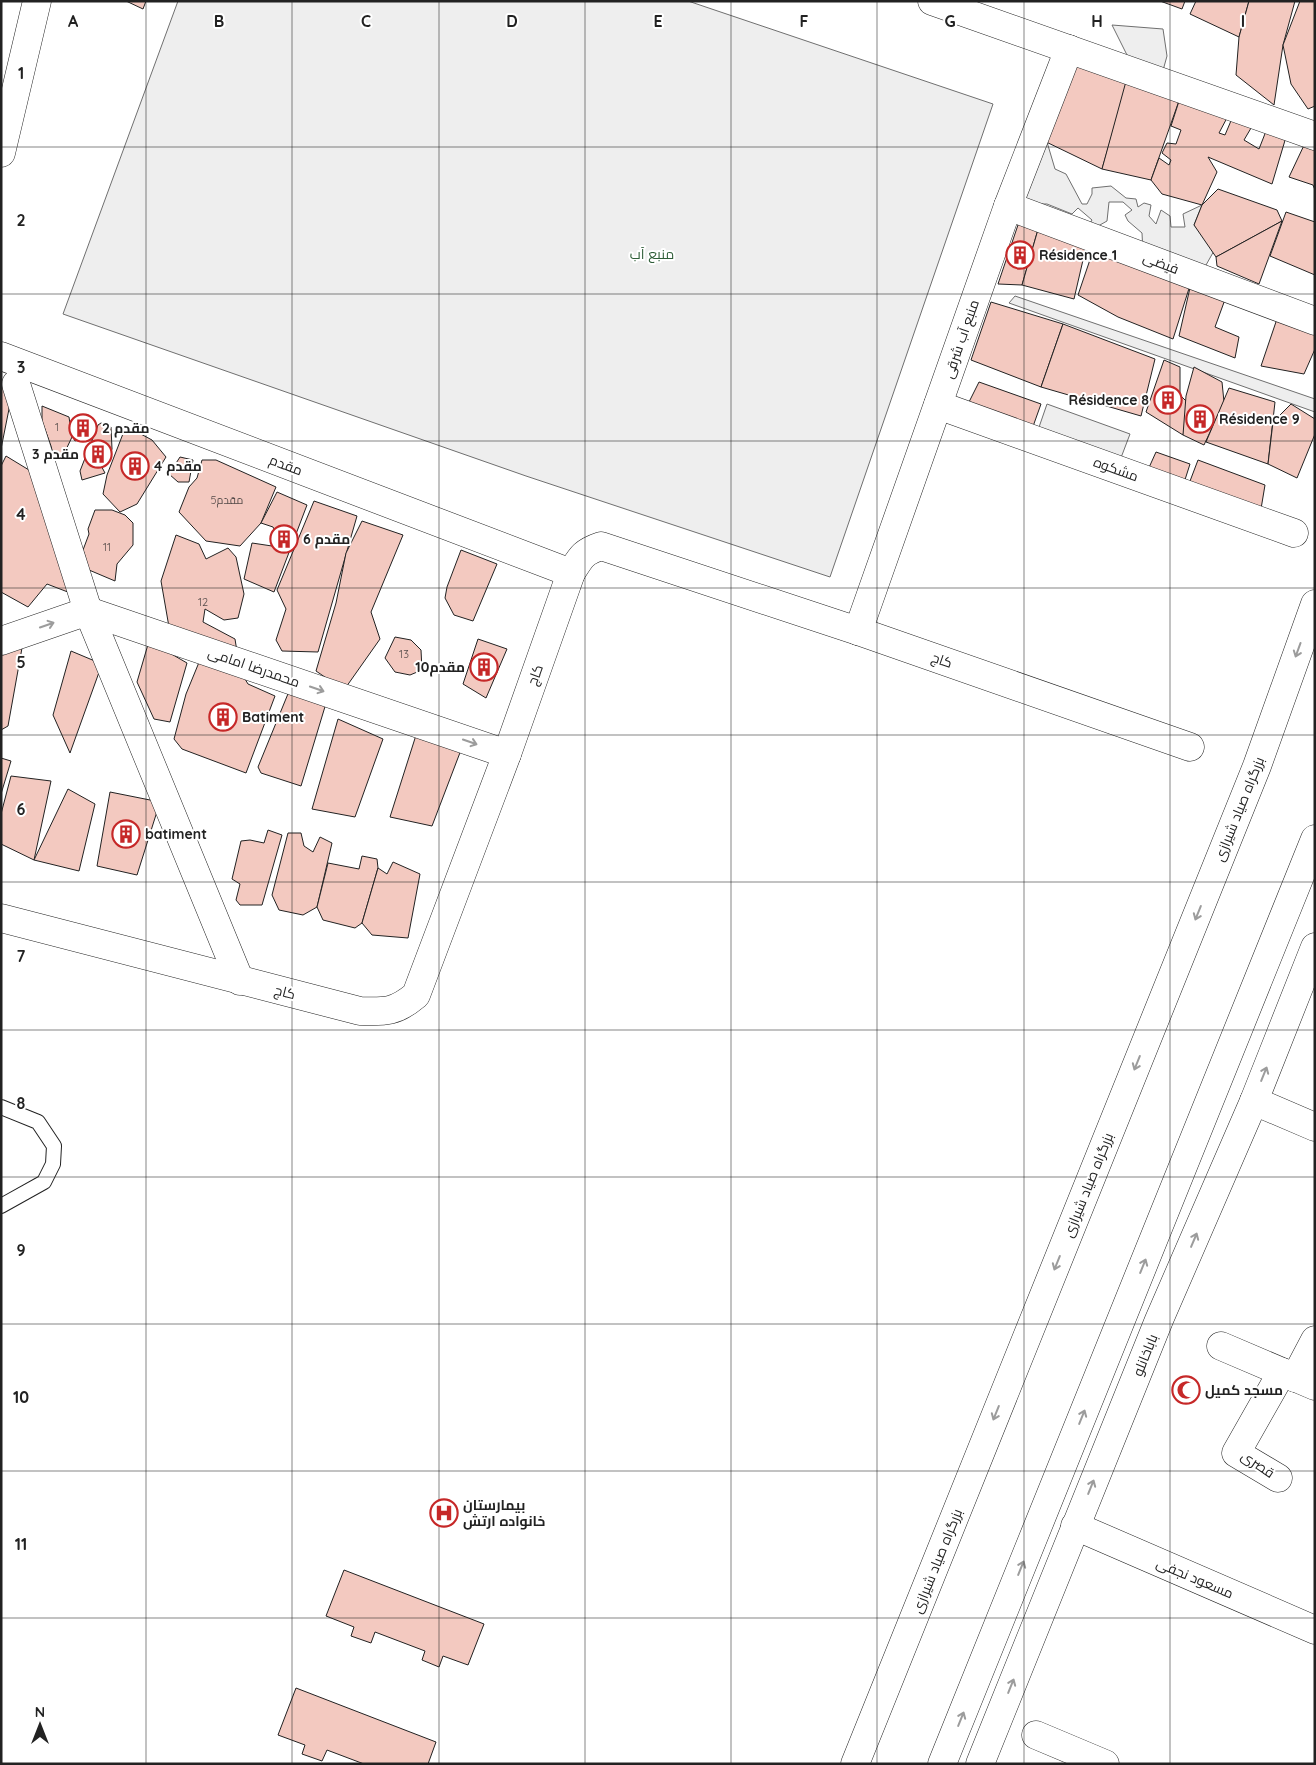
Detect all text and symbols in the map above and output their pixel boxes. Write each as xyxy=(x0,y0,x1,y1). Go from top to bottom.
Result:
text: A xyxy=(68,11,79,31)
text: B xyxy=(214,11,224,31)
text: C xyxy=(361,11,371,31)
text: D xyxy=(506,11,518,31)
text: E xyxy=(653,11,663,31)
text: F xyxy=(800,11,809,31)
text: G xyxy=(944,11,956,31)
text: H xyxy=(1091,11,1103,31)
text: I xyxy=(1241,11,1245,31)
text: 1 xyxy=(18,63,24,83)
text: 2 xyxy=(16,210,26,230)
building icon: Résidence 1 xyxy=(1005,240,1035,270)
park label: منبع آب xyxy=(630,245,674,263)
place label: Résidence 1 xyxy=(1039,246,1117,264)
street label: فیضی xyxy=(1141,248,1181,278)
street label: منبع آب شرقی xyxy=(939,297,983,381)
text: 3 xyxy=(17,357,25,377)
building icon: Résidence 8 xyxy=(1153,385,1183,415)
place label: Résidence 8 xyxy=(1069,391,1149,409)
building icon: Résidence 9 xyxy=(1185,404,1215,434)
place label: Résidence 9 xyxy=(1219,410,1300,428)
building icon: مقدم 2 xyxy=(68,413,98,443)
place label: مقدم 2 xyxy=(102,419,149,438)
house number: 1 xyxy=(55,420,59,434)
building icon: 3 مقدم xyxy=(83,439,113,469)
place label: 3 مقدم xyxy=(32,445,79,464)
street label: مقدم xyxy=(266,450,305,480)
building icon: 4 مقدم xyxy=(120,451,150,481)
street label: مشکوه xyxy=(1091,453,1141,485)
place label: 4 مقدم xyxy=(154,457,202,476)
house number: 5مقدم xyxy=(211,493,243,508)
text: 4 xyxy=(16,504,26,524)
building icon: 6 مقدم xyxy=(269,524,299,554)
place label: 6 مقدم xyxy=(303,530,350,549)
house number: 11 xyxy=(103,540,111,554)
house number: 12 xyxy=(198,595,208,609)
one-way arrow xyxy=(39,620,54,629)
one-way arrow xyxy=(1293,642,1302,657)
street label: محمدرضا امامی xyxy=(206,643,302,691)
house number: 13 xyxy=(399,647,409,661)
street label: کاج xyxy=(929,648,955,672)
text: 5 xyxy=(16,652,26,672)
building icon: 10مقدم xyxy=(469,652,499,682)
place label: 10مقدم xyxy=(415,658,465,677)
street label: کاج xyxy=(523,662,547,688)
one-way arrow xyxy=(308,685,324,694)
building icon: Batiment xyxy=(208,702,238,732)
place label: Batiment xyxy=(242,708,305,726)
one-way arrow xyxy=(462,738,478,747)
street label: بزرگراه صیاد شیرازی xyxy=(1210,754,1268,864)
text: 6 xyxy=(17,799,26,819)
building icon: batiment xyxy=(111,819,141,849)
place label: batiment xyxy=(145,825,207,843)
one-way arrow xyxy=(1193,905,1202,920)
text: 7 xyxy=(17,946,26,966)
street label: کاج xyxy=(273,981,297,1003)
one-way arrow xyxy=(1132,1055,1141,1070)
one-way arrow xyxy=(1260,1067,1269,1082)
text: 8 xyxy=(17,1093,26,1113)
street label: بزرگراه صیاد شیرازی xyxy=(1059,1130,1117,1240)
one-way arrow xyxy=(1189,1233,1199,1248)
text: 9 xyxy=(16,1240,26,1260)
one-way arrow xyxy=(1051,1255,1061,1270)
one-way arrow xyxy=(1138,1259,1148,1274)
street label: باباخانلو xyxy=(1128,1331,1162,1379)
mosque icon: مسجد کمیل xyxy=(1171,1375,1201,1405)
place label: مسجد کمیل xyxy=(1205,1381,1283,1399)
text: 10 xyxy=(13,1387,29,1407)
one-way arrow xyxy=(991,1405,1000,1421)
one-way arrow xyxy=(1078,1410,1087,1425)
street label: قصری xyxy=(1238,1446,1278,1482)
one-way arrow xyxy=(1087,1480,1097,1495)
place label: بیمارستان خانواده ارتش xyxy=(463,1496,545,1530)
hospital icon: بیمارستان خانواده ارتش xyxy=(429,1498,459,1528)
street label: بزرگراه صیاد شیرازی xyxy=(908,1506,966,1616)
text: 11 xyxy=(15,1534,27,1554)
street label: مسعود نجفی xyxy=(1154,1554,1236,1602)
one-way arrow xyxy=(1017,1561,1027,1576)
one-way arrow xyxy=(1007,1679,1016,1694)
north arrow xyxy=(15,1700,65,1750)
text: N xyxy=(35,1703,45,1721)
one-way arrow xyxy=(957,1711,966,1726)

